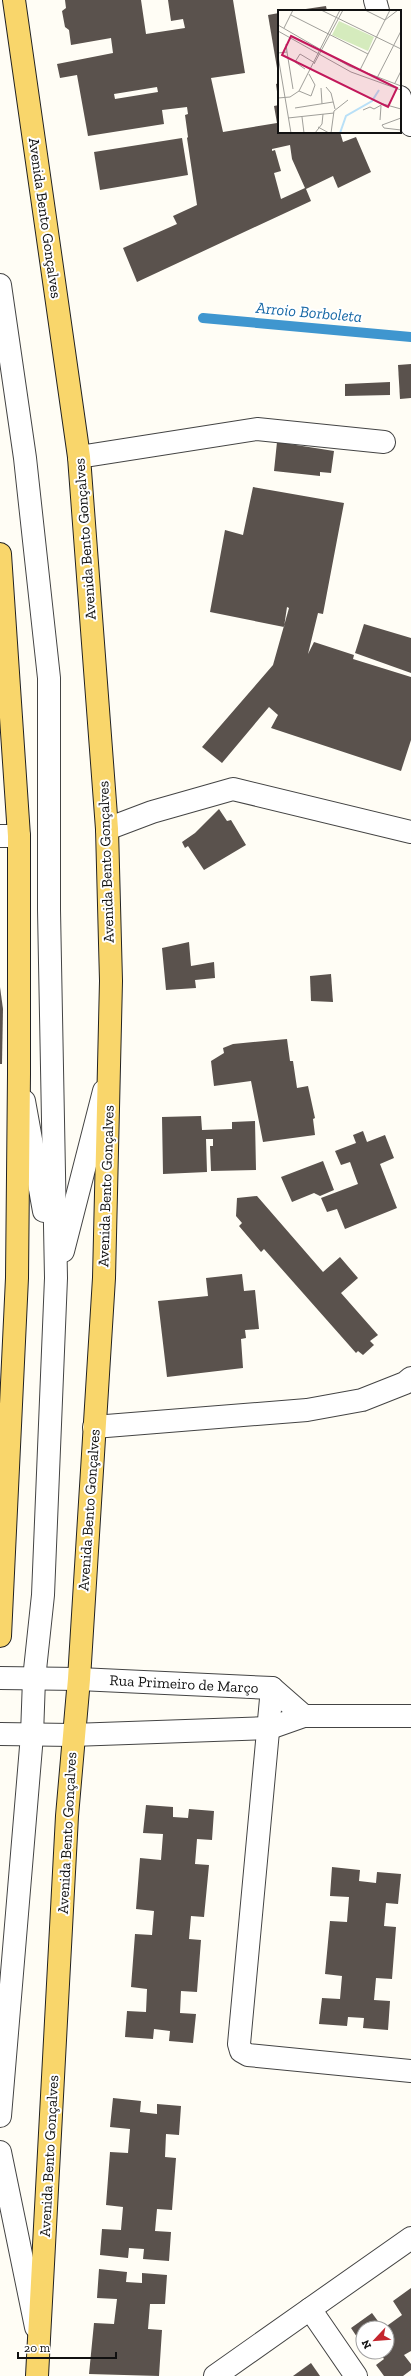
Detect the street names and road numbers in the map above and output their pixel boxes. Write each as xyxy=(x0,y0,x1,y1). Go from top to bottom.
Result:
street label: Avenida Bento Gonçalves xyxy=(25,136,65,300)
street label: Avenida Bento Gonçalves xyxy=(70,457,100,621)
street label: Avenida Bento Gonçalves xyxy=(94,781,118,943)
street label: Avenida Bento Gonçalves xyxy=(94,1105,118,1267)
street label: Avenida Bento Gonçalves xyxy=(74,1428,104,1592)
street label: Rua Primeiro de Março xyxy=(109,1671,259,1697)
street label: Avenida Bento Gonçalves xyxy=(54,1752,80,1914)
street label: Avenida Bento Gonçalves xyxy=(36,2075,62,2237)

